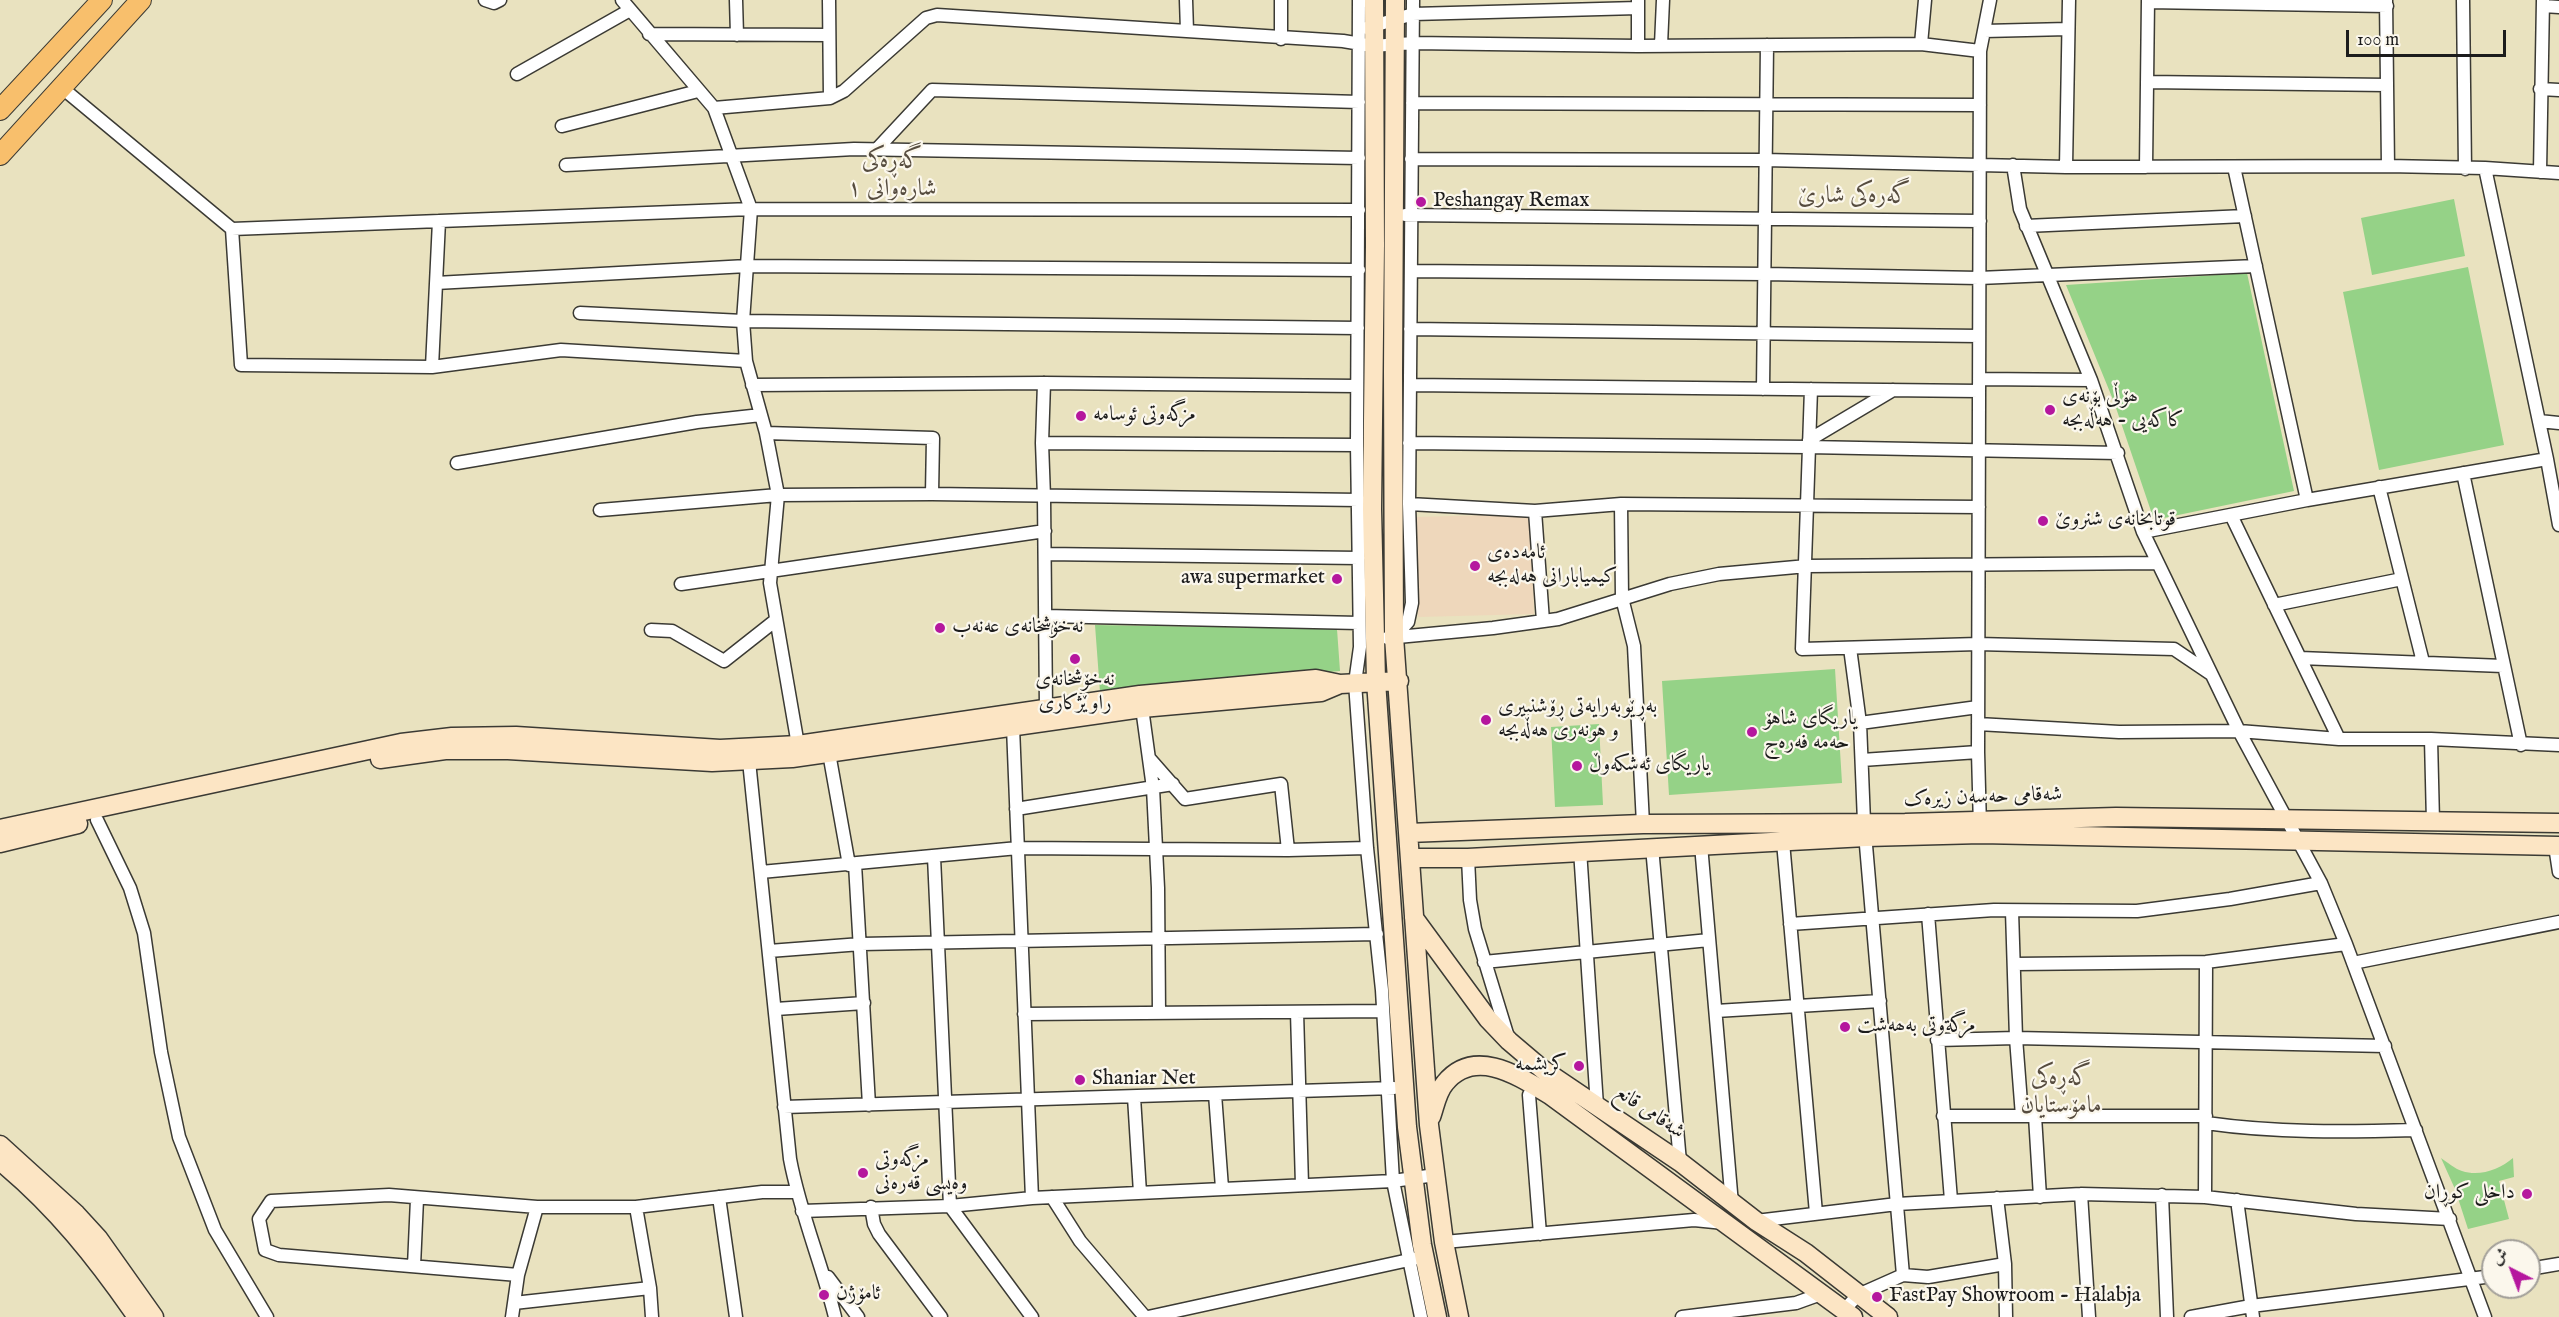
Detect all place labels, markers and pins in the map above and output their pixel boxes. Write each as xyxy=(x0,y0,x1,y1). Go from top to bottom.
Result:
place label: Peshangay Remax xyxy=(1433,189,1590,215)
marker: Peshangay Remax xyxy=(1414,195,1428,209)
place label: ھۆڵی بۆنەی کاکەیی - هەڵەبجە xyxy=(2062,385,2184,435)
place label: مزگەوتی ئوسامە xyxy=(1093,403,1196,429)
marker: ھۆڵی بۆنەی کاکەیی - هەڵەبجە xyxy=(2043,403,2057,417)
marker: مزگەوتی ئوسامە xyxy=(1074,409,1088,423)
place label: قوتابخانەی شنروێ xyxy=(2055,508,2176,534)
marker: قوتابخانەی شنروێ xyxy=(2036,514,2050,528)
place label: ئامەدەی کیمیابارانی هەلەبجە xyxy=(1487,541,1618,591)
marker: ئامەدەی کیمیابارانی هەلەبجە xyxy=(1468,559,1482,573)
place label: awa supermarket xyxy=(1181,566,1325,592)
marker: awa supermarket xyxy=(1330,572,1344,586)
place label: نەخۆشخانەی عەنەب xyxy=(952,615,1084,641)
marker: نەخۆشخانەی عەنەب xyxy=(933,621,947,635)
marker: نەخۆشخانەی راوێژکاری xyxy=(1068,652,1082,666)
place label: نەخۆشخانەی راوێژکاری xyxy=(1035,668,1115,718)
place label: بەڕێوبەرایەتی ڕۆشنبیری و هونەری هەڵەبجە xyxy=(1498,695,1657,745)
place label: یاریگای شاهۆ حەمە فەرەج xyxy=(1764,707,1857,757)
marker: بەڕێوبەرایەتی ڕۆشنبیری و هونەری هەڵەبجە xyxy=(1479,713,1493,727)
marker: یاریگای شاهۆ حەمە فەرەج xyxy=(1745,725,1759,739)
place label: یاریگای ئەشکەوڵ xyxy=(1589,753,1710,779)
marker: یاریگای ئەشکەوڵ xyxy=(1570,759,1584,773)
place label: مزگةوتى بەھەشت xyxy=(1857,1014,1975,1040)
marker: مزگةوتى بەھەشت xyxy=(1838,1020,1852,1034)
place label: کریشمە xyxy=(1515,1053,1567,1079)
marker: کریشمە xyxy=(1572,1059,1586,1073)
place label: Shaniar Net xyxy=(1092,1067,1196,1093)
marker: Shaniar Net xyxy=(1073,1073,1087,1087)
place label: مزگەوتی وەیسی قەرەنی xyxy=(875,1148,967,1198)
marker: مزگەوتی وەیسی قەرەنی xyxy=(856,1166,870,1180)
place label: داخلی کوڕان xyxy=(2424,1181,2515,1207)
marker: داخلی کوڕان xyxy=(2520,1187,2534,1201)
place label: ئامۆژن xyxy=(836,1282,881,1308)
place label: FastPay Showroom - Halabja xyxy=(1889,1284,2141,1310)
marker: ئامۆژن xyxy=(817,1288,831,1302)
marker: FastPay Showroom - Halabja xyxy=(1870,1290,1884,1304)

